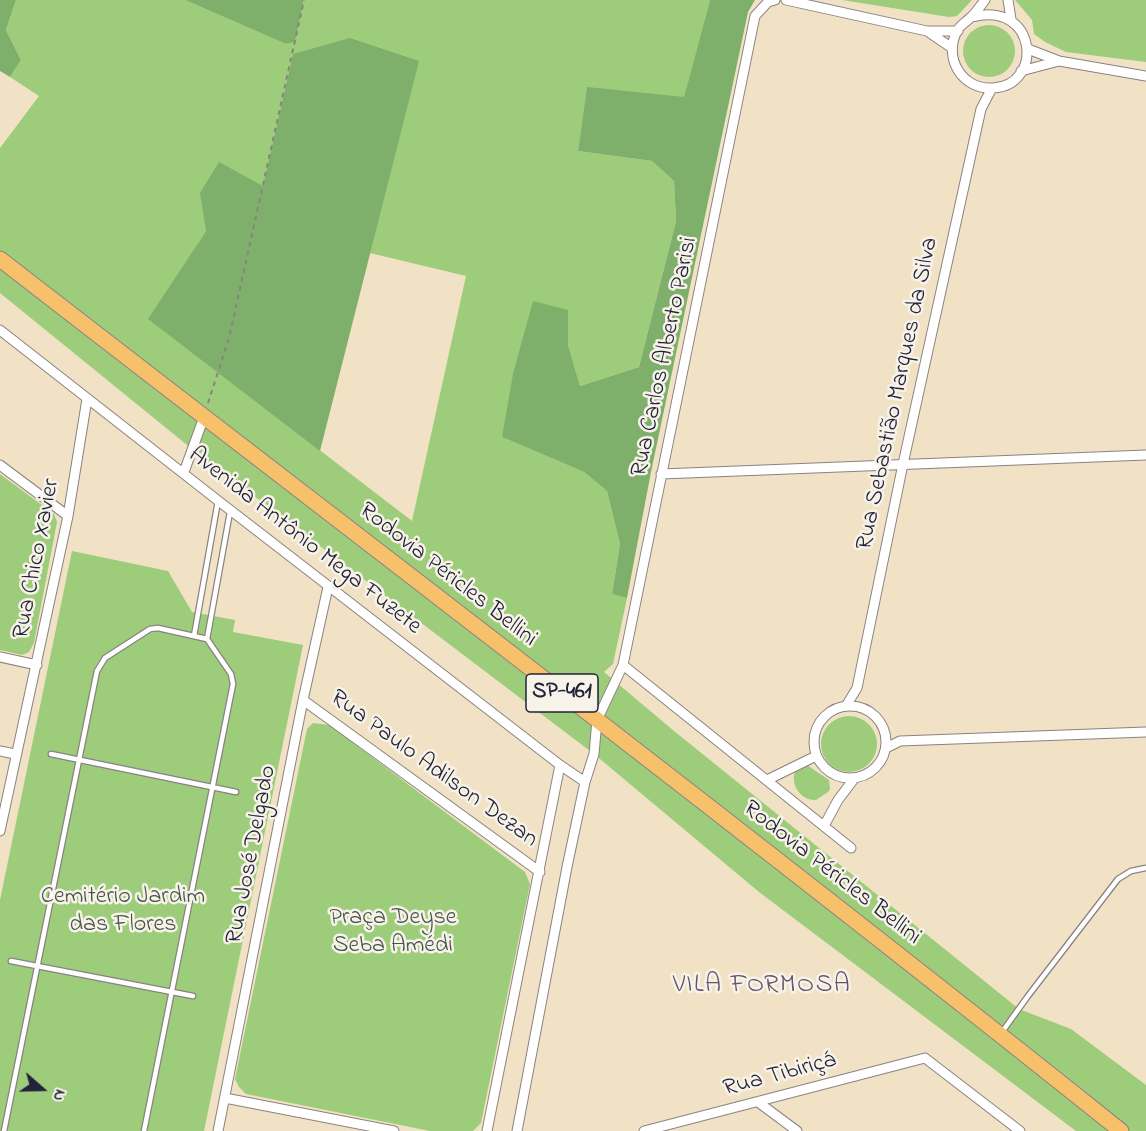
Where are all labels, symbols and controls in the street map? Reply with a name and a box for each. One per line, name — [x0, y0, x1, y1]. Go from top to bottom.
street label: Rua Carlos Alberto Parisi — [627, 235, 705, 479]
street label: Rua Sebastião Marques da Silva — [852, 235, 946, 553]
street label: Avenida Antônio Mega Fuzete — [182, 442, 426, 642]
street label: Rua Chico Xavier — [8, 477, 68, 641]
street label: Rodovia Péricles Bellini — [352, 497, 542, 655]
road number: SP-461 — [526, 674, 598, 712]
street label: Rua Paulo Adilson Dezan — [323, 685, 543, 855]
street label: Rua José Delgado — [222, 763, 284, 947]
street label: Rodovia Péricles Bellini — [736, 795, 926, 953]
park label: Cemitério Jardim das Flores — [41, 884, 205, 940]
park label: Praça Deyse Seba Amédi — [329, 905, 457, 961]
district label: VILA FORMOSA — [673, 971, 851, 1003]
street label: Rua Tibiriçá — [720, 1047, 840, 1105]
north arrow — [12, 1059, 72, 1119]
text: N — [46, 1086, 72, 1104]

